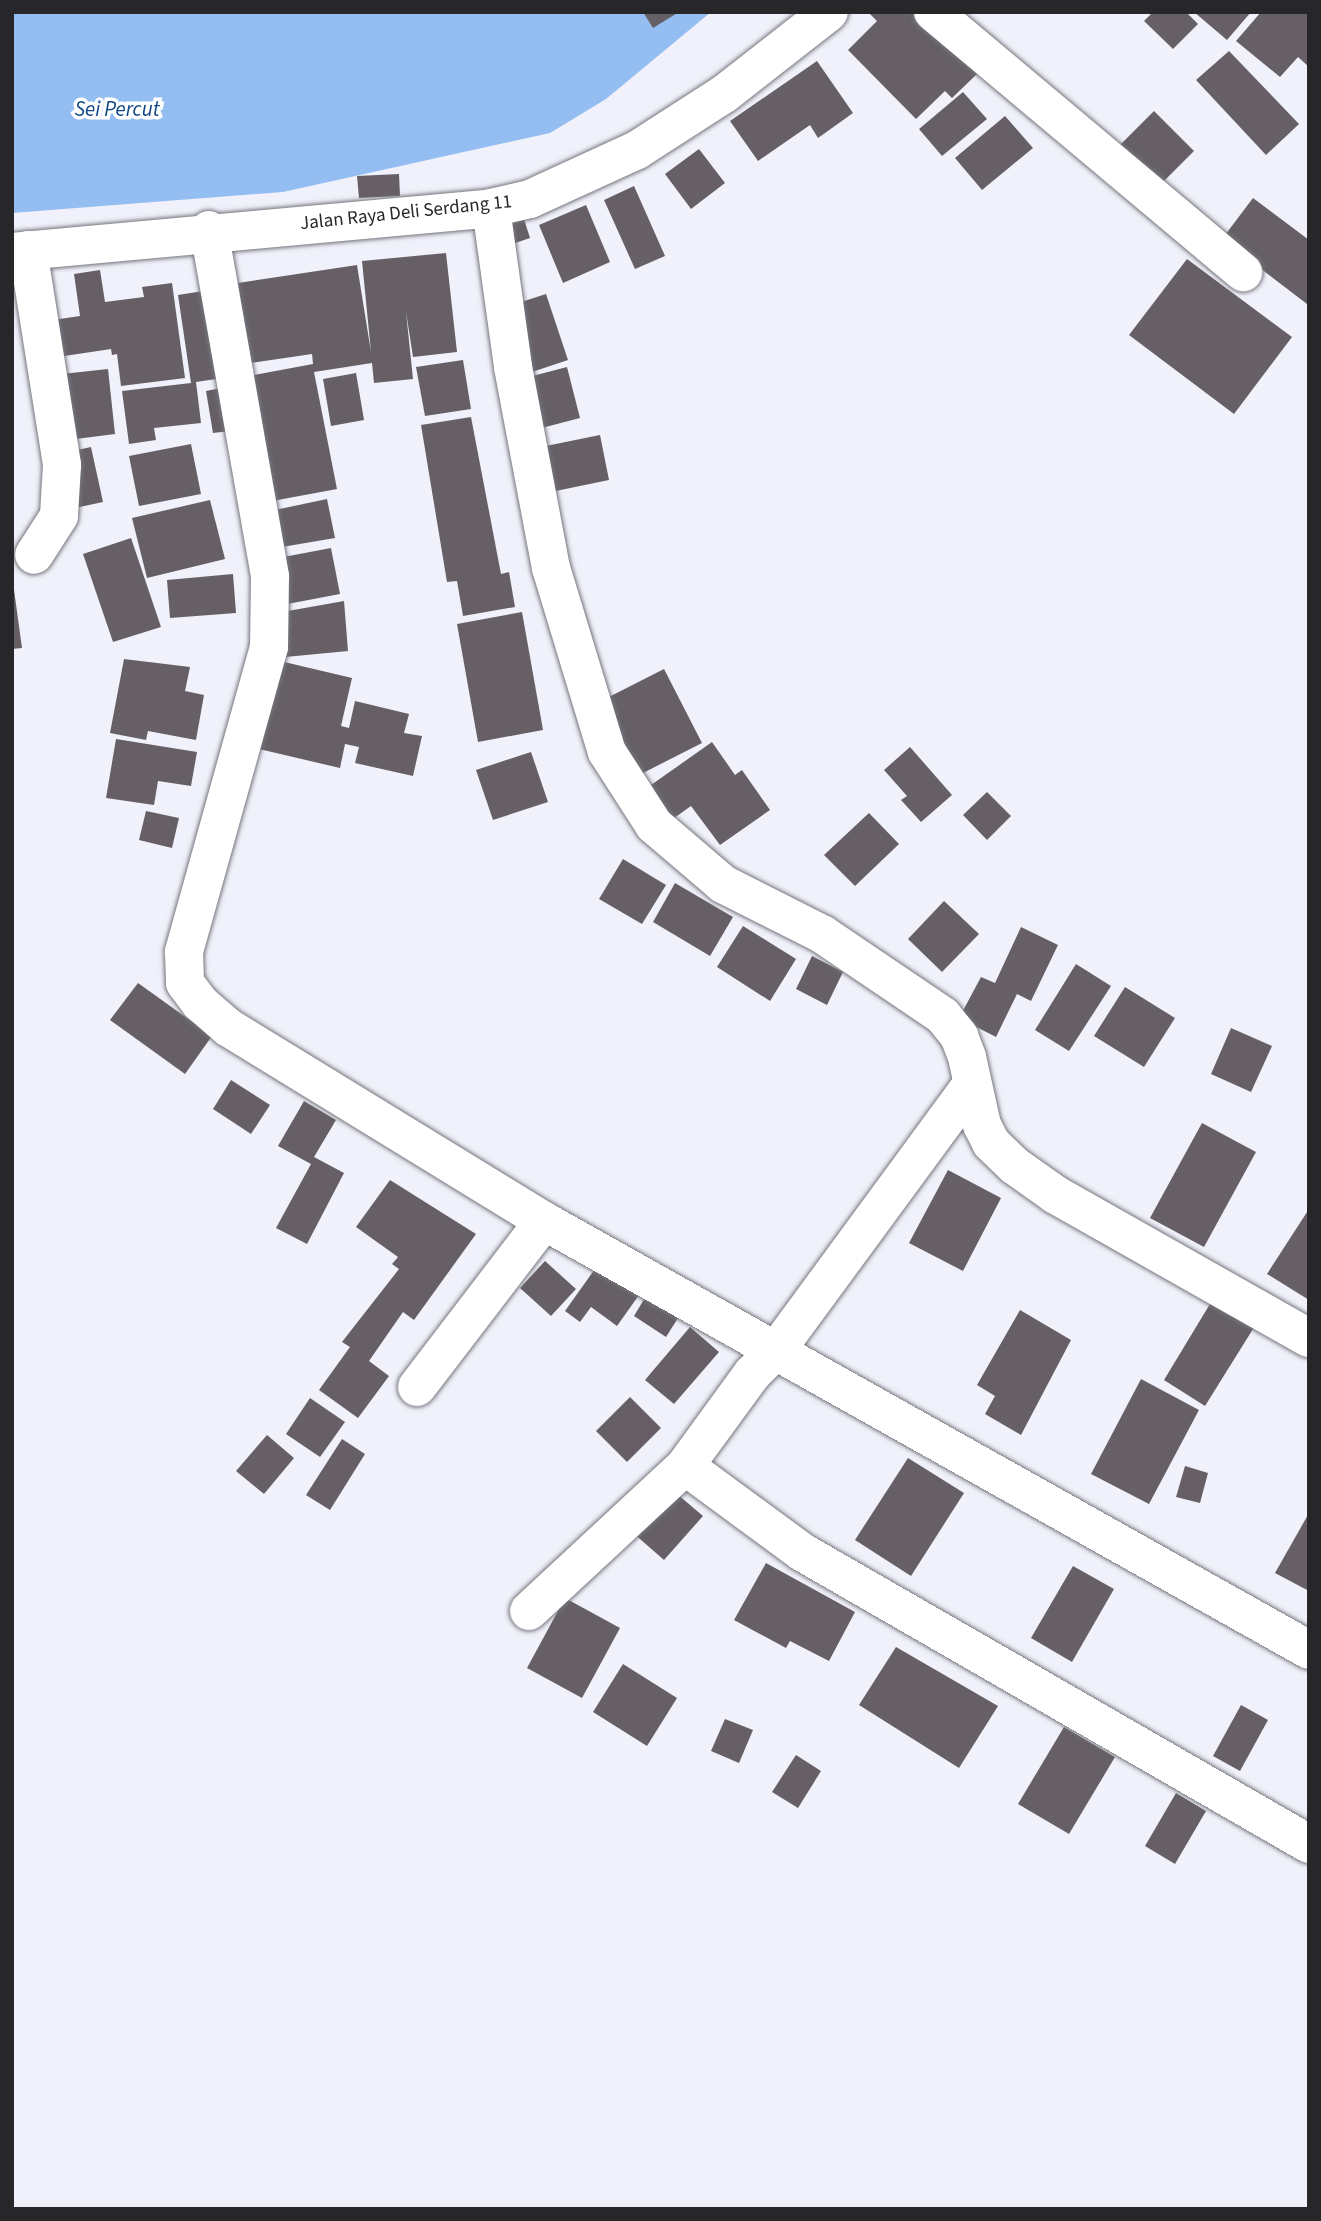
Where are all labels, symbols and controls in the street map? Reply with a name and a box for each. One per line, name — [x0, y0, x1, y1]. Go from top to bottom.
water label: Sei Percut — [74, 96, 160, 122]
street label: Jalan Raya Deli Serdang 11 — [299, 191, 513, 235]

